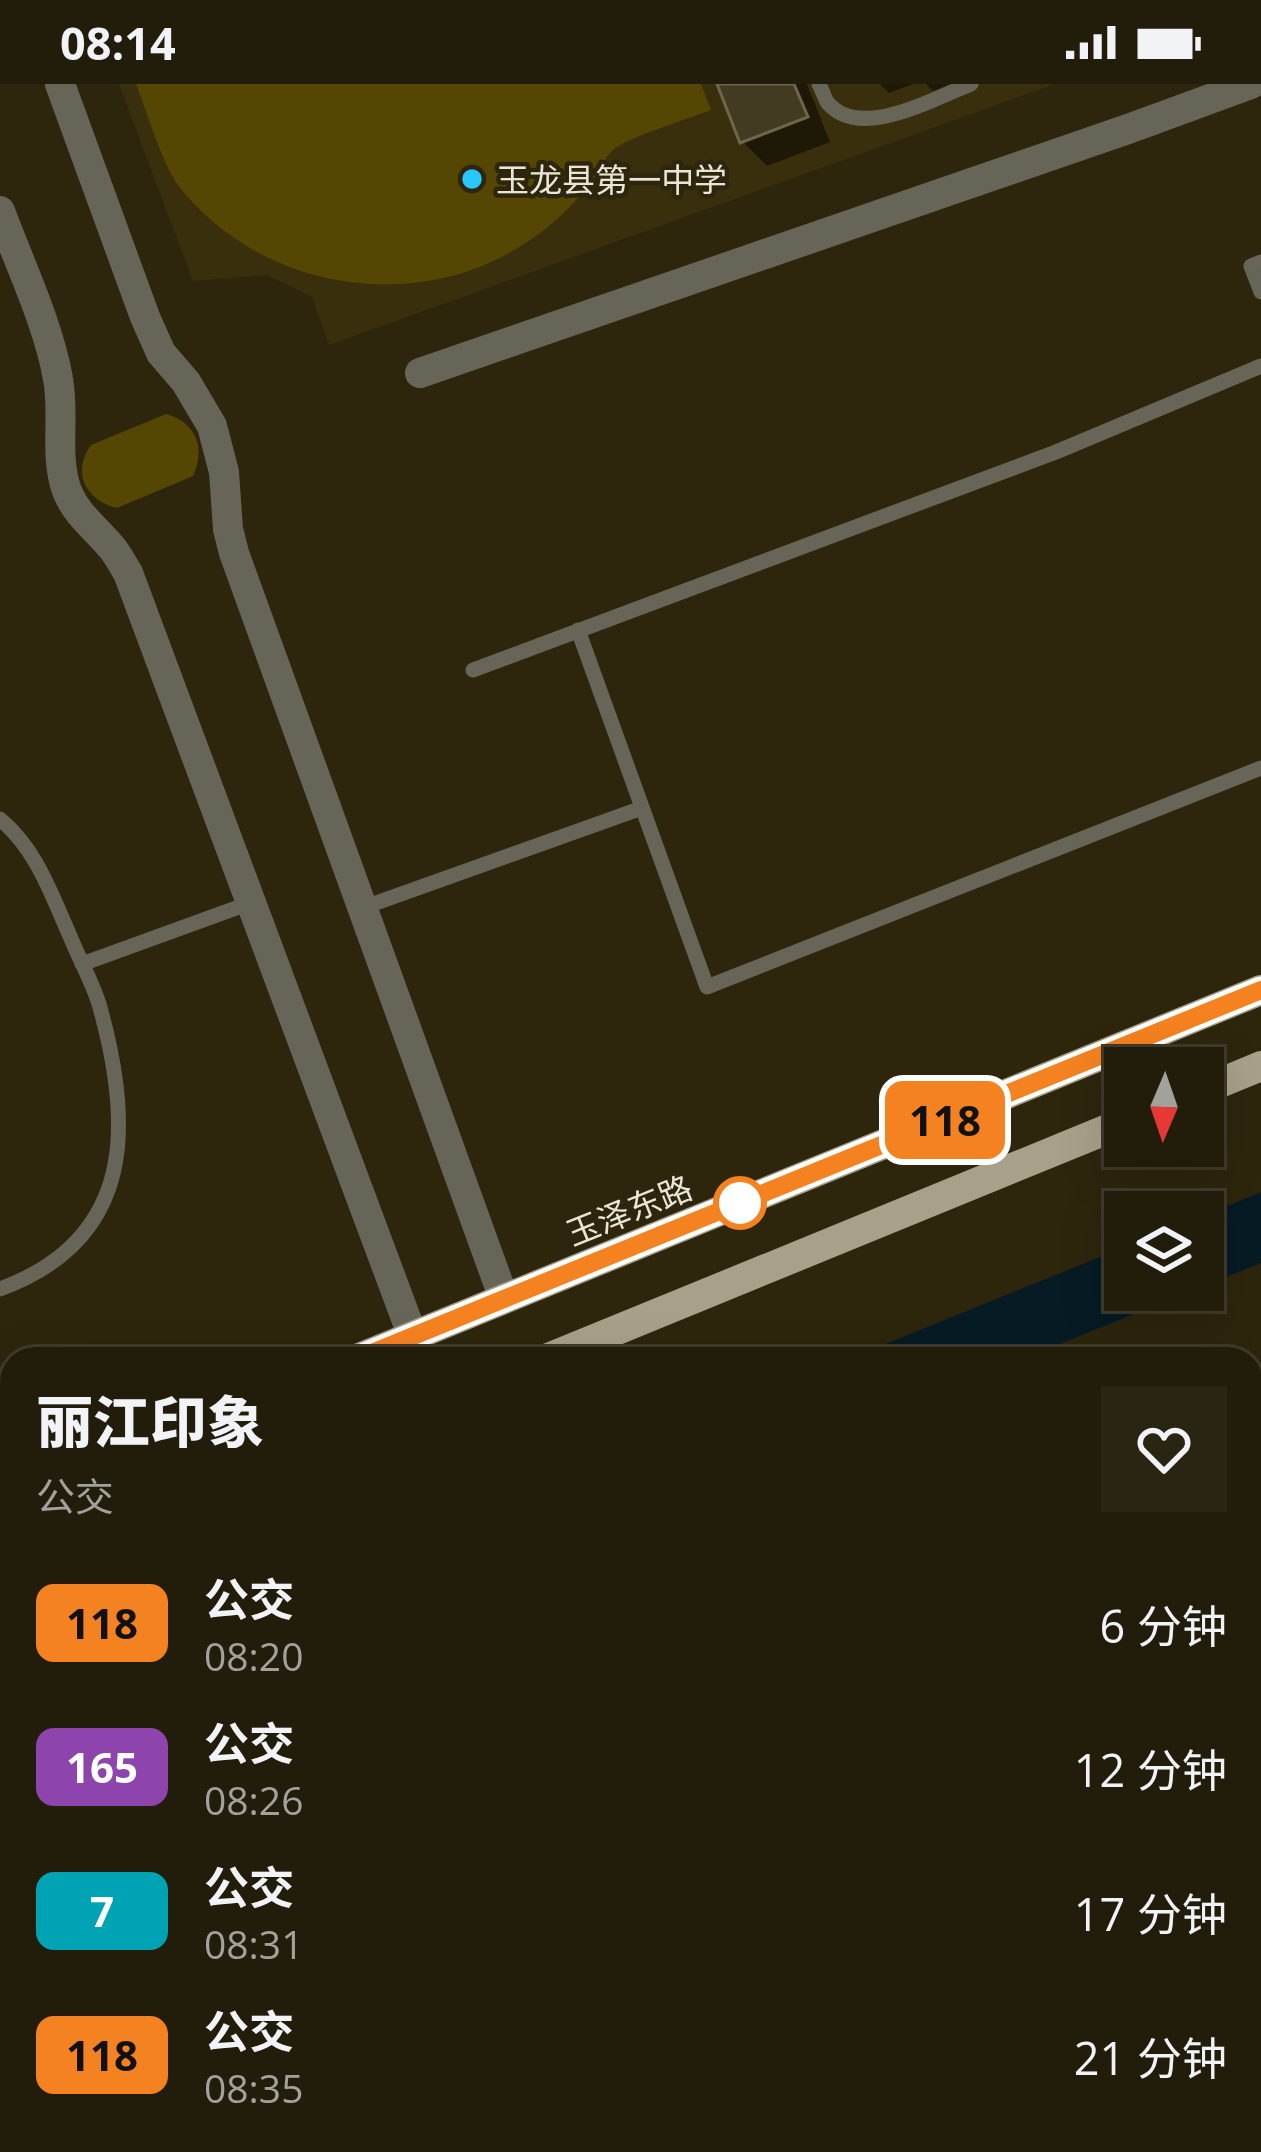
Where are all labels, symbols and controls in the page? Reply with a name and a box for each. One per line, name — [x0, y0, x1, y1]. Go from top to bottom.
text: 08:14 — [60, 12, 176, 73]
place label: 玉龙县第一中学 — [496, 157, 727, 202]
marker: 玉龙县第一中学 — [459, 166, 485, 192]
north arrow — [1104, 1047, 1224, 1167]
map controls — [1104, 1047, 1224, 1311]
line badge: 118 — [876, 1081, 1014, 1159]
text: 118 — [909, 1091, 981, 1148]
street label: 玉泽东路 — [559, 1164, 699, 1256]
unlabelled marker — [715, 1178, 765, 1228]
button: layers — [1104, 1191, 1224, 1311]
text: 丽江印象 — [36, 1382, 264, 1460]
button: heart — [1101, 1386, 1227, 1512]
text: 公交 — [36, 1469, 114, 1522]
text: 公交 — [204, 1568, 294, 1629]
text: 118 — [66, 1594, 138, 1651]
text: 6 分钟 — [1100, 1595, 1227, 1656]
text: 08:20 — [204, 1629, 303, 1682]
text: 公交 — [204, 1712, 294, 1773]
text: 165 — [66, 1738, 138, 1795]
text: 12 分钟 — [1074, 1739, 1227, 1800]
text: 08:26 — [204, 1773, 303, 1826]
text: 公交 — [204, 1856, 294, 1917]
text: 7 — [90, 1882, 114, 1939]
text: 17 分钟 — [1074, 1883, 1227, 1944]
text: 08:31 — [204, 1917, 303, 1970]
text: 公交 — [204, 2000, 294, 2061]
text: 118 — [66, 2026, 138, 2083]
text: 21 分钟 — [1074, 2027, 1227, 2088]
text: 08:35 — [204, 2061, 303, 2114]

